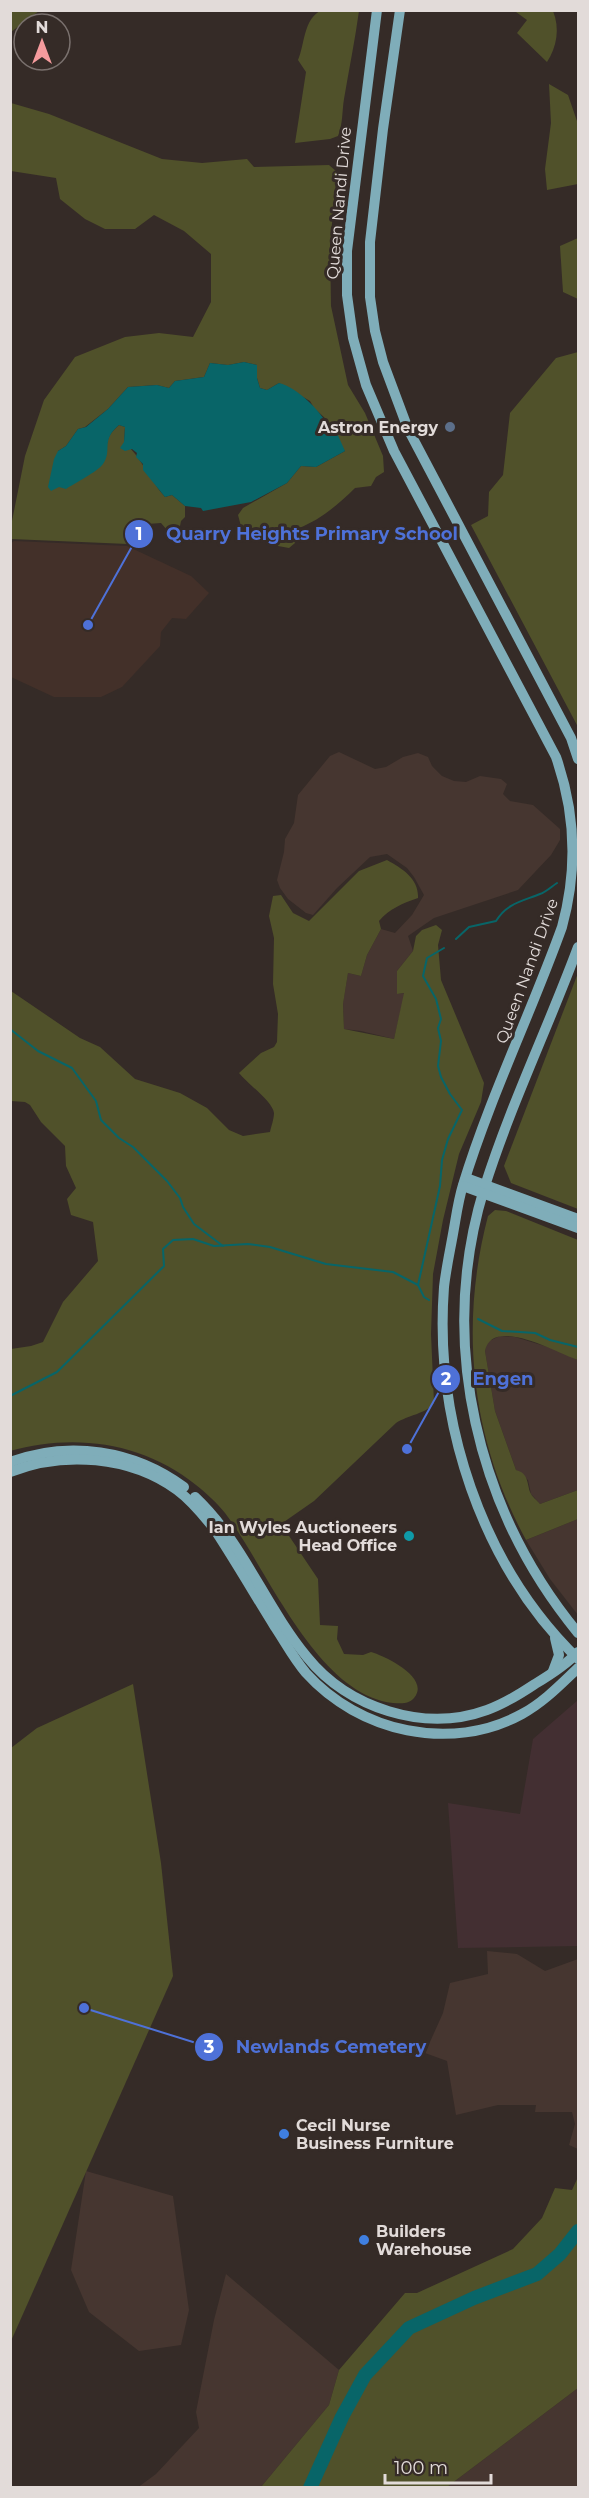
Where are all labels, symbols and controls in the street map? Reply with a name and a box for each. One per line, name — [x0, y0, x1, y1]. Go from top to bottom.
north arrow — [12, 12, 72, 72]
text: N — [36, 18, 48, 37]
street label: Queen Nandi Drive — [323, 126, 355, 280]
place label: Astron Energy — [317, 418, 438, 437]
marker: Astron Energy — [443, 420, 457, 434]
callout: Quarry Heights Primary School — [124, 516, 470, 552]
text: 1 — [135, 523, 143, 545]
text: Quarry Heights Primary School — [166, 523, 458, 545]
street label: Queen Nandi Drive — [492, 896, 562, 1046]
callout: Engen — [431, 1361, 546, 1397]
text: 2 — [441, 1368, 452, 1390]
text: Engen — [473, 1368, 533, 1390]
place label: Ian Wyles Auctioneers Head Office — [209, 1518, 398, 1555]
marker: Ian Wyles Auctioneers Head Office — [402, 1529, 416, 1543]
callout: Newlands Cemetery — [194, 2029, 439, 2065]
text: 3 — [203, 2036, 215, 2058]
text: Newlands Cemetery — [236, 2036, 426, 2058]
place label: Cecil Nurse Business Furniture — [296, 2116, 454, 2153]
marker: Cecil Nurse Business Furniture — [277, 2127, 291, 2141]
place label: Builders Warehouse — [376, 2222, 472, 2259]
marker: Builders Warehouse — [357, 2233, 371, 2247]
scale bar — [385, 2447, 492, 2485]
text: 100 m — [394, 2457, 448, 2479]

